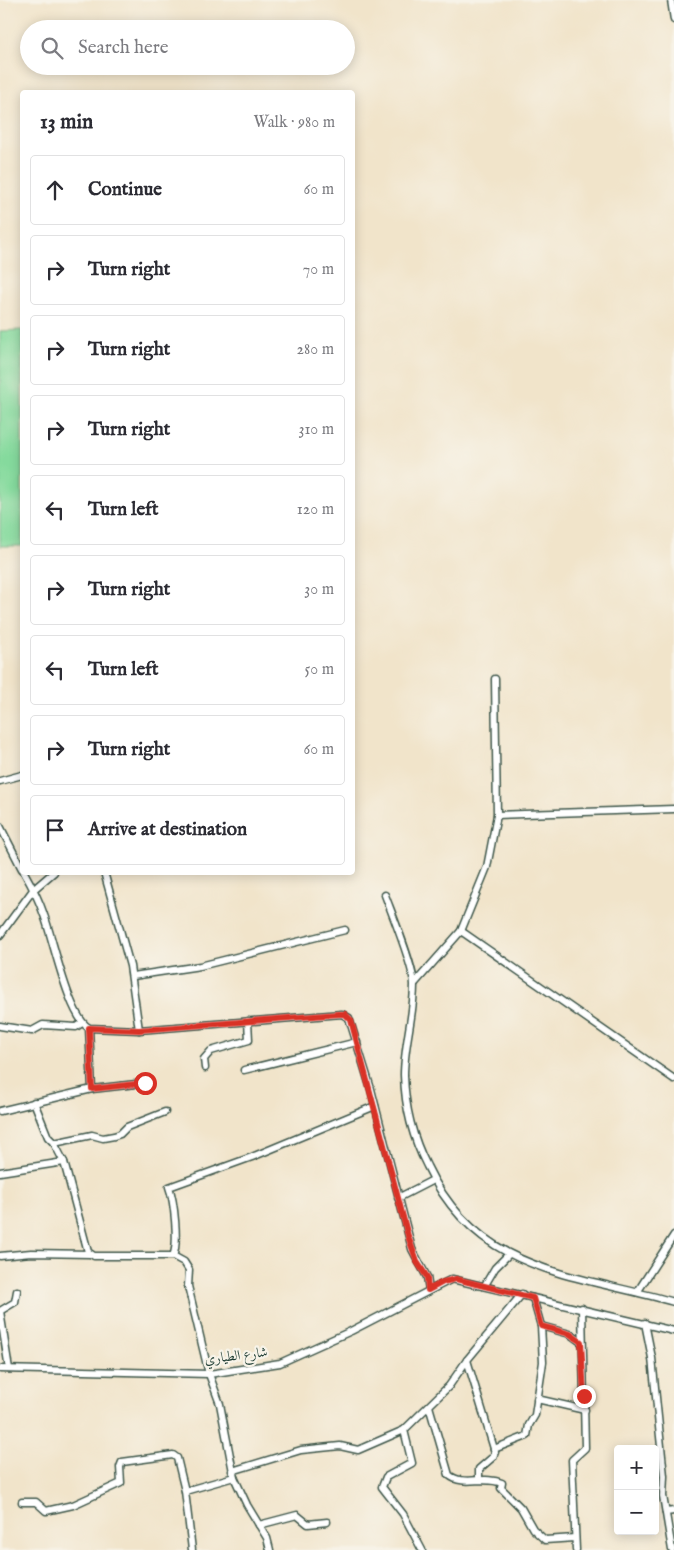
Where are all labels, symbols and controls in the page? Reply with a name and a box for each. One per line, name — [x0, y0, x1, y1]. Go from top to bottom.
search box — [20, 20, 355, 75]
icon: search — [38, 34, 66, 62]
text: Search here — [78, 36, 169, 60]
text: 13 min — [40, 109, 93, 136]
text: Walk · 980 m — [253, 113, 335, 133]
icon: ahead — [41, 176, 69, 204]
text: Continue — [88, 178, 162, 202]
text: 60 m — [304, 180, 334, 200]
icon: right — [41, 256, 69, 284]
text: Turn right — [88, 258, 170, 282]
text: 70 m — [303, 260, 334, 280]
icon: right — [41, 336, 69, 364]
text: Turn right — [88, 338, 170, 362]
text: 280 m — [297, 340, 334, 360]
icon: right — [41, 416, 69, 444]
text: Turn right — [88, 418, 170, 442]
text: 310 m — [298, 420, 334, 440]
icon: left — [41, 496, 69, 524]
text: Turn left — [88, 498, 159, 522]
text: 120 m — [297, 500, 334, 520]
icon: right — [41, 576, 69, 604]
text: Turn right — [88, 578, 170, 602]
text: 30 m — [304, 580, 334, 600]
icon: left — [41, 656, 69, 684]
text: Turn left — [88, 658, 159, 682]
text: 50 m — [305, 660, 334, 680]
icon: right — [41, 736, 69, 764]
text: Turn right — [88, 738, 170, 762]
text: 60 m — [304, 740, 334, 760]
icon: arrive — [41, 816, 69, 844]
text: Arrive at destination — [88, 818, 247, 842]
route start — [134, 1072, 157, 1095]
street label: شارع الطياري — [203, 1343, 269, 1371]
route end — [573, 1385, 596, 1408]
map controls — [614, 1445, 659, 1535]
button: + — [614, 1445, 659, 1490]
button: − — [614, 1490, 659, 1535]

